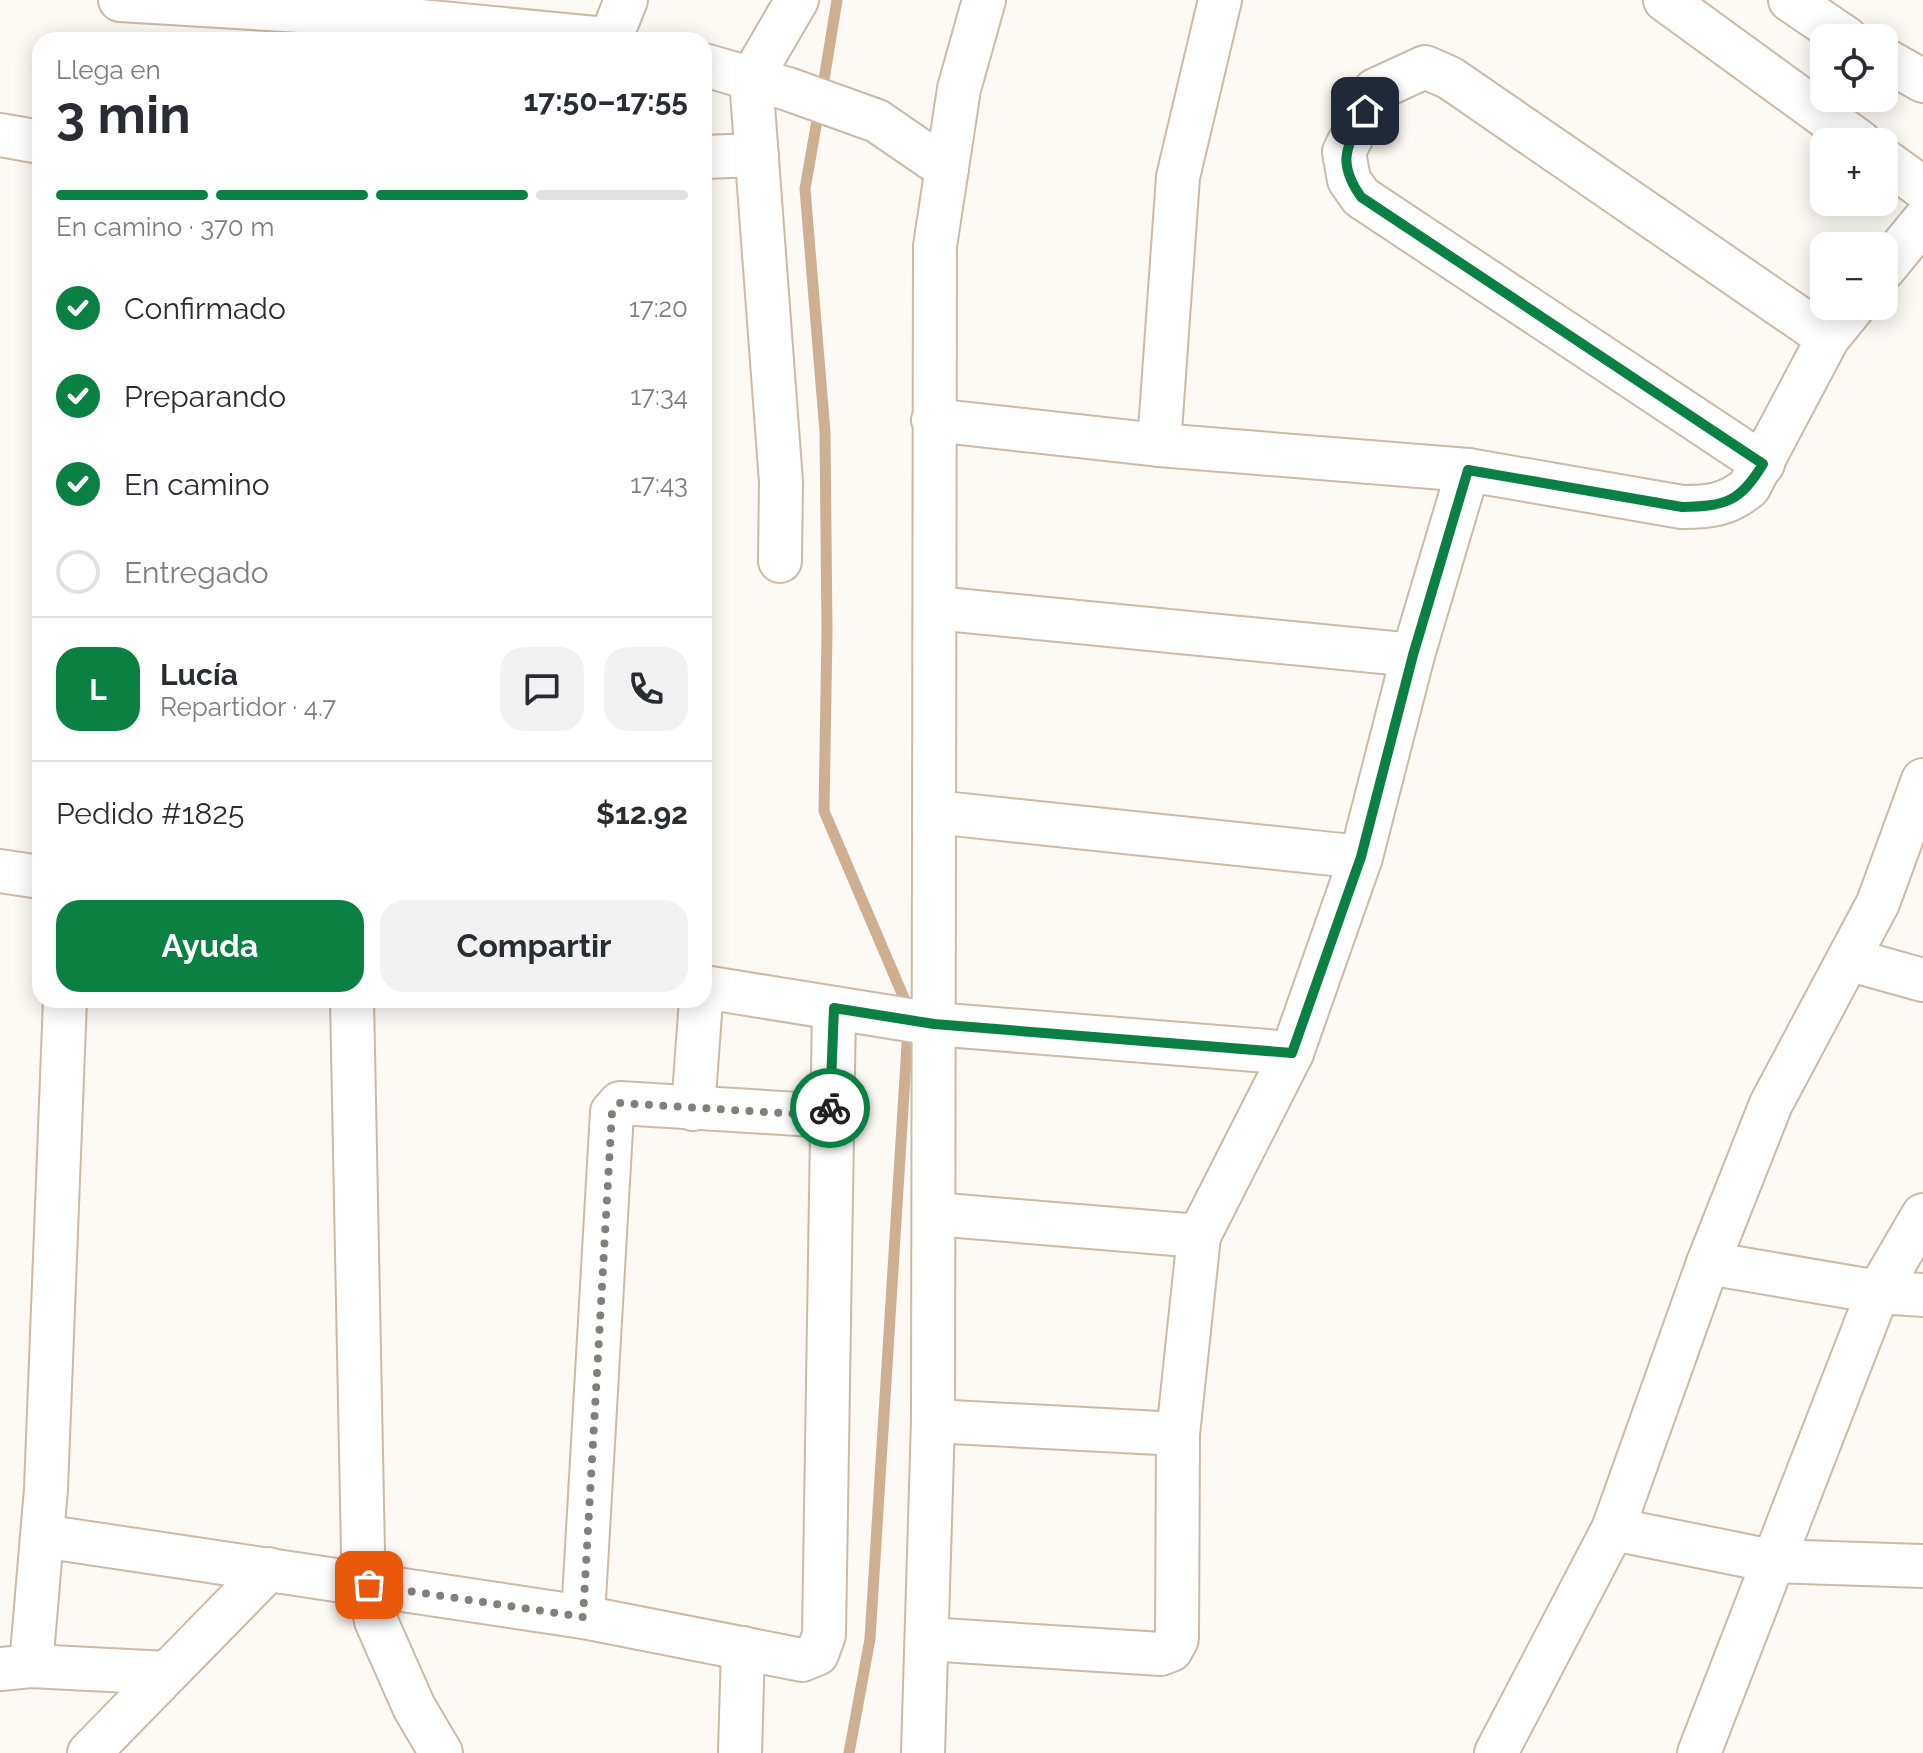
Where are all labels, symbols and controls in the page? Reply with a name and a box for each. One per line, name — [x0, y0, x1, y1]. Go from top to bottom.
map controls — [1810, 24, 1898, 320]
button: locate — [1810, 24, 1898, 112]
text: Llega en — [56, 55, 161, 85]
pin — [1331, 77, 1399, 145]
text: 17:50–17:55 — [524, 83, 688, 118]
text: 3 min — [56, 84, 191, 145]
icon: home — [1343, 89, 1387, 133]
button: + — [1810, 128, 1898, 216]
text: En camino · 370 m — [56, 212, 274, 242]
button: − — [1810, 232, 1898, 320]
icon: check — [56, 286, 100, 330]
text: Confirmado — [124, 291, 286, 326]
text: 17:20 — [629, 293, 688, 323]
icon: check — [56, 374, 100, 418]
text: Preparando — [124, 379, 286, 414]
text: 17:34 — [630, 381, 688, 411]
icon: check — [56, 462, 100, 506]
text: En camino — [124, 467, 270, 502]
text: 17:43 — [630, 469, 688, 499]
text: Entregado — [124, 555, 269, 590]
button: chat — [500, 647, 584, 731]
button: phone — [604, 647, 688, 731]
text: Lucía — [160, 657, 238, 692]
text: L — [89, 672, 107, 707]
text: Repartidor · 4.7 — [160, 692, 336, 722]
text: Pedido #1825 — [56, 796, 244, 831]
text: $12.92 — [596, 796, 688, 831]
button: Ayuda — [56, 900, 364, 992]
button: Compartir — [380, 900, 688, 992]
courier — [790, 1068, 870, 1148]
icon: bike — [808, 1086, 852, 1130]
pin — [335, 1551, 403, 1619]
icon: bag — [347, 1563, 391, 1607]

